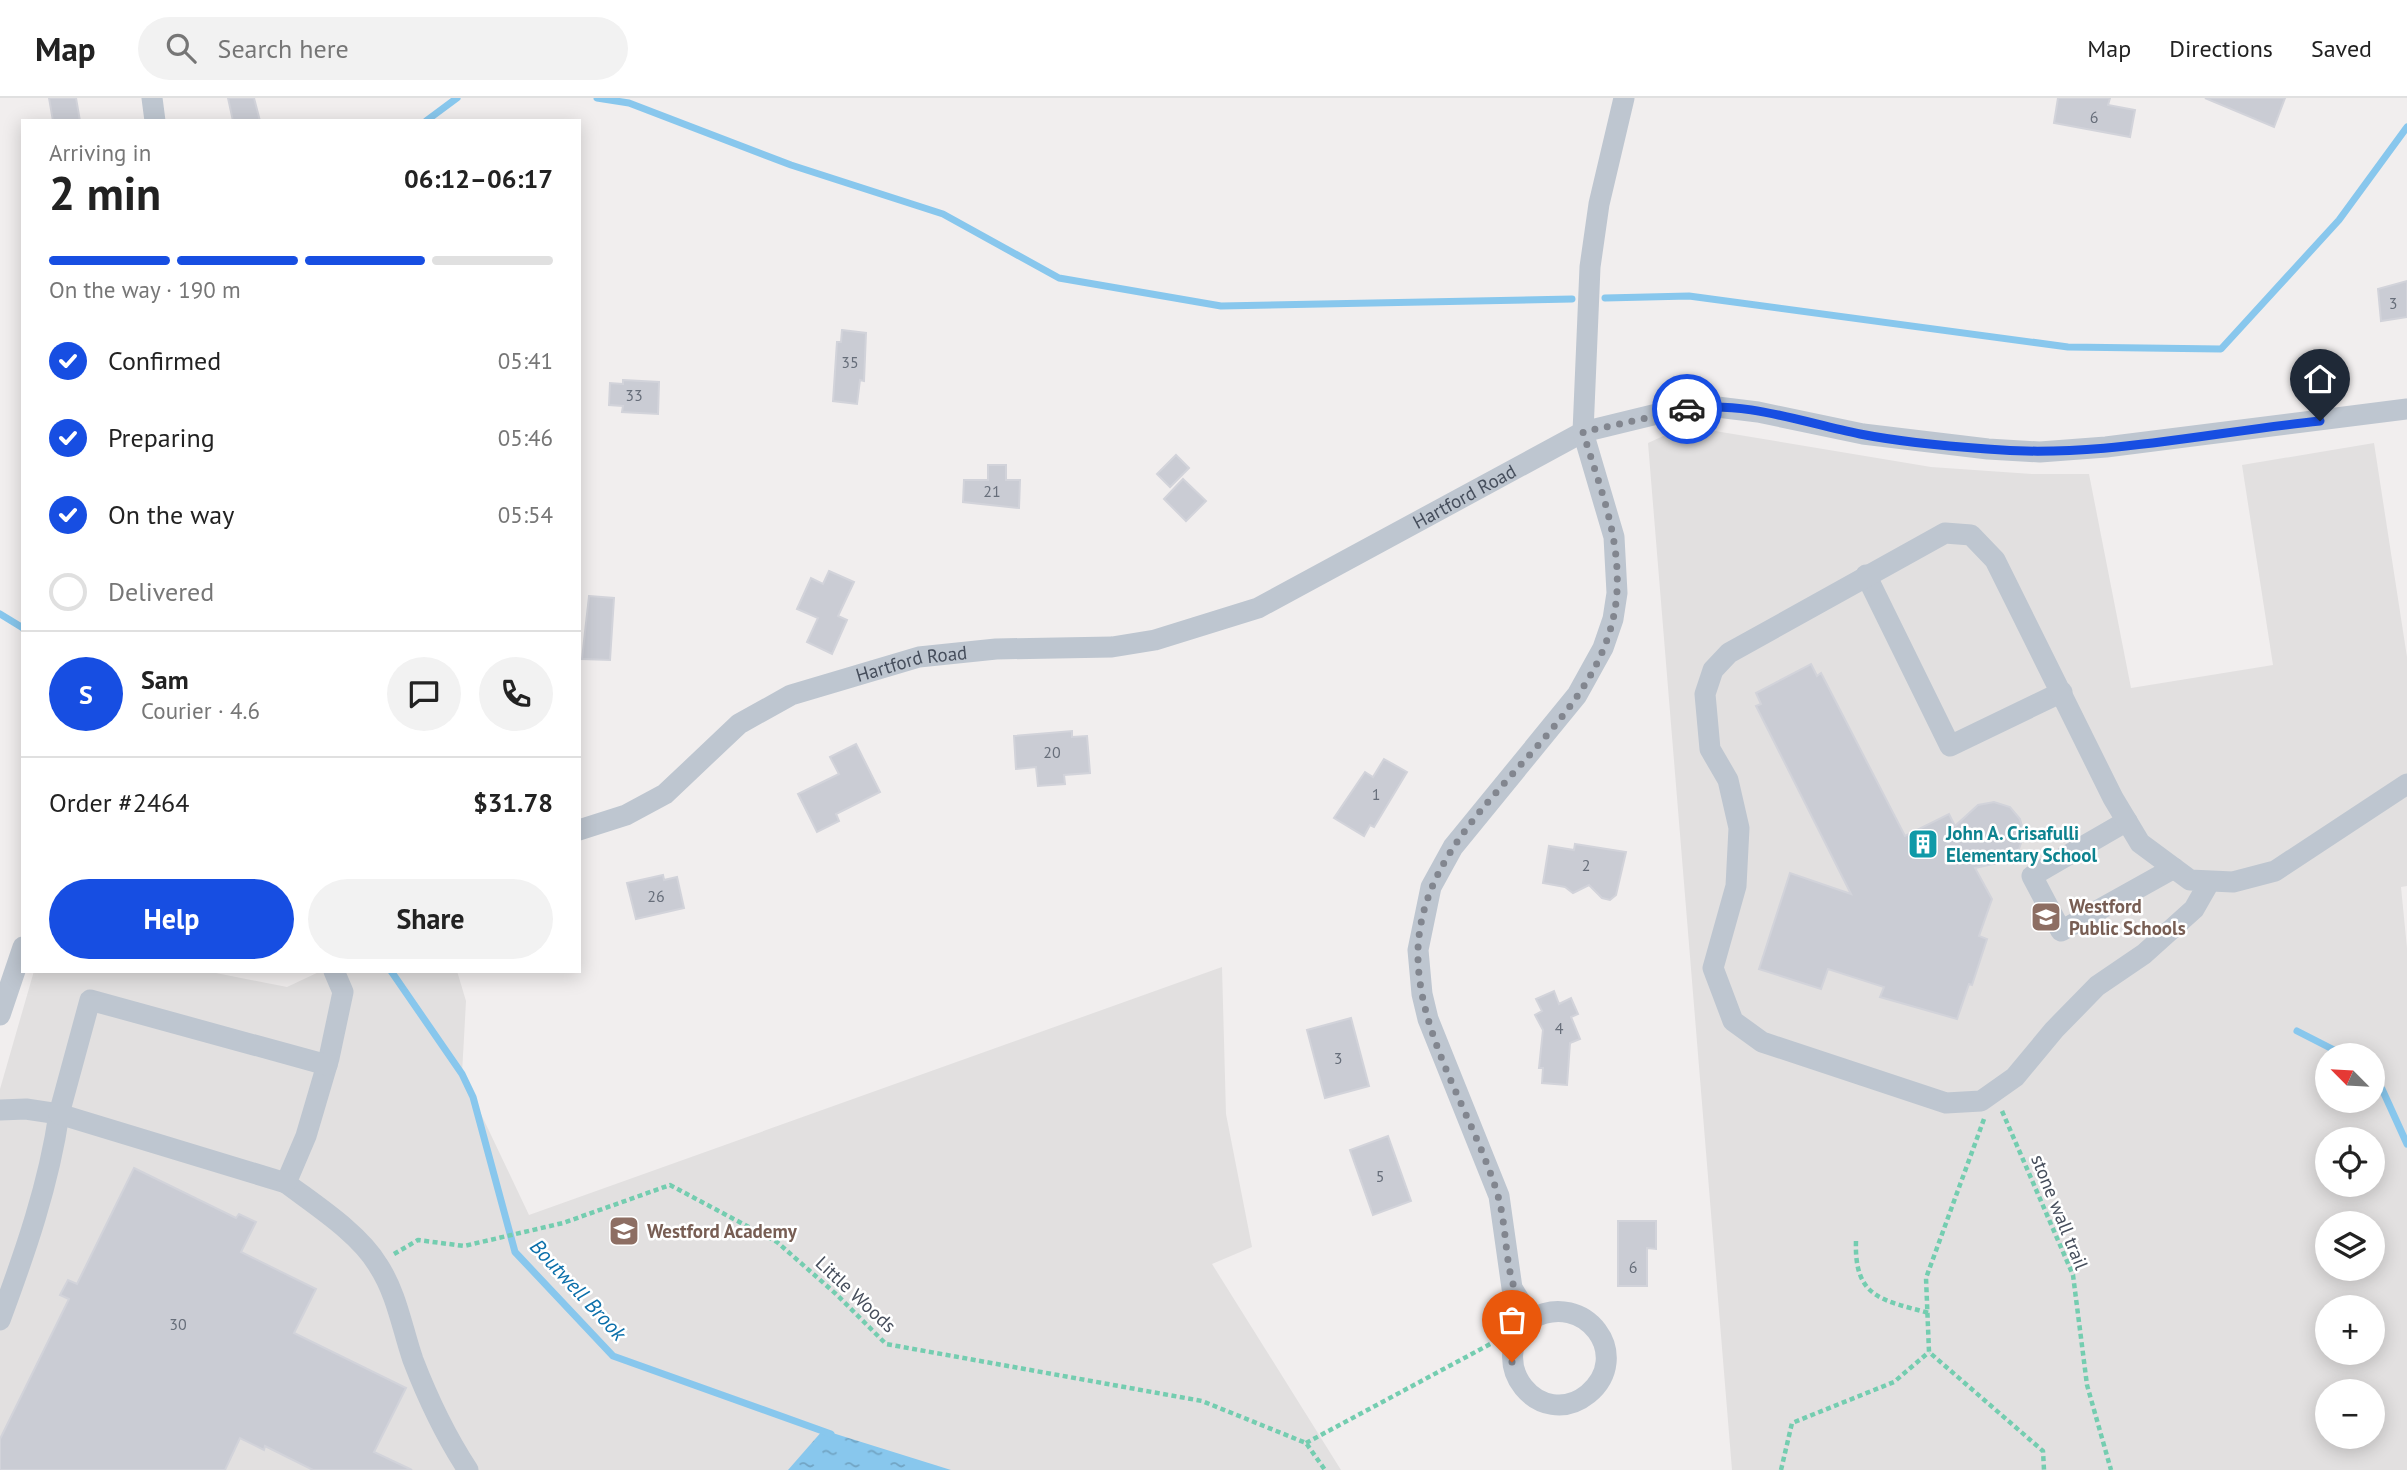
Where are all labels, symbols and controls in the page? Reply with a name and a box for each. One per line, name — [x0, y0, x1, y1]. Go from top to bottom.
search box — [138, 17, 628, 80]
text: Map — [35, 27, 96, 70]
icon: search — [162, 29, 200, 67]
text: Search here — [218, 32, 349, 65]
text: Map — [2087, 33, 2131, 64]
text: Directions — [2169, 33, 2273, 64]
text: Saved — [2311, 33, 2372, 64]
house number: 6 — [2090, 107, 2098, 127]
text: Arriving in — [49, 138, 151, 167]
text: 06:12–06:17 — [404, 162, 553, 195]
text: 2 min — [49, 163, 161, 223]
text: On the way · 190 m — [49, 275, 241, 304]
house number: 3 — [2389, 293, 2397, 313]
icon: check — [49, 342, 87, 380]
text: Confirmed — [108, 344, 221, 377]
text: 05:41 — [498, 346, 553, 375]
pin — [2290, 349, 2350, 421]
house number: 35 — [841, 352, 859, 372]
icon: home — [2301, 360, 2339, 398]
courier — [1652, 374, 1722, 444]
house number: 33 — [625, 385, 643, 405]
icon: car — [1668, 390, 1706, 428]
icon: check — [49, 419, 87, 457]
text: Preparing — [108, 421, 215, 454]
text: 05:46 — [498, 423, 553, 452]
street label: Hartford Road — [1409, 459, 1520, 534]
house number: 21 — [983, 481, 1001, 501]
icon: check — [49, 496, 87, 534]
text: On the way — [108, 498, 234, 531]
text: 05:54 — [498, 500, 553, 529]
text: Delivered — [108, 575, 214, 608]
street label: Hartford Road — [853, 640, 968, 687]
button: chat — [387, 657, 461, 731]
button: phone — [479, 657, 553, 731]
text: Sam — [141, 663, 189, 696]
text: S — [79, 678, 93, 711]
text: Courier · 4.6 — [141, 696, 260, 725]
house number: 20 — [1043, 742, 1061, 762]
house number: 1 — [1372, 784, 1380, 804]
text: Order #2464 — [49, 786, 189, 819]
text: $31.78 — [473, 786, 553, 819]
place label: John A. Crisafulli Elementary School — [1945, 821, 2097, 867]
building icon: John A. Crisafulli Elementary School — [1906, 827, 1940, 861]
house number: 2 — [1582, 855, 1590, 875]
button: Help — [49, 879, 294, 959]
button: Share — [308, 879, 553, 959]
house number: 26 — [647, 886, 665, 906]
place label: Westford Public Schools — [2069, 894, 2186, 940]
school or university icon: Westford Public Schools — [2029, 900, 2063, 934]
house number: 4 — [1555, 1018, 1564, 1038]
north arrow — [2315, 1043, 2385, 1113]
map controls — [2315, 1043, 2385, 1449]
house number: 3 — [1334, 1048, 1342, 1068]
button: locate — [2315, 1127, 2385, 1197]
street label: stone wall trail — [2026, 1151, 2094, 1273]
house number: 5 — [1376, 1166, 1384, 1186]
button: layers — [2315, 1211, 2385, 1281]
school or university icon: Westford Academy — [607, 1214, 641, 1248]
place label: Westford Academy — [647, 1219, 798, 1243]
water label: Boutwell Brook — [524, 1233, 633, 1347]
street label: Little Woods — [811, 1251, 901, 1337]
house number: 6 — [1629, 1257, 1637, 1277]
pin — [1482, 1290, 1542, 1362]
button: + — [2315, 1295, 2385, 1365]
icon: bag — [1493, 1301, 1531, 1339]
house number: 30 — [169, 1314, 187, 1334]
button: − — [2315, 1379, 2385, 1449]

